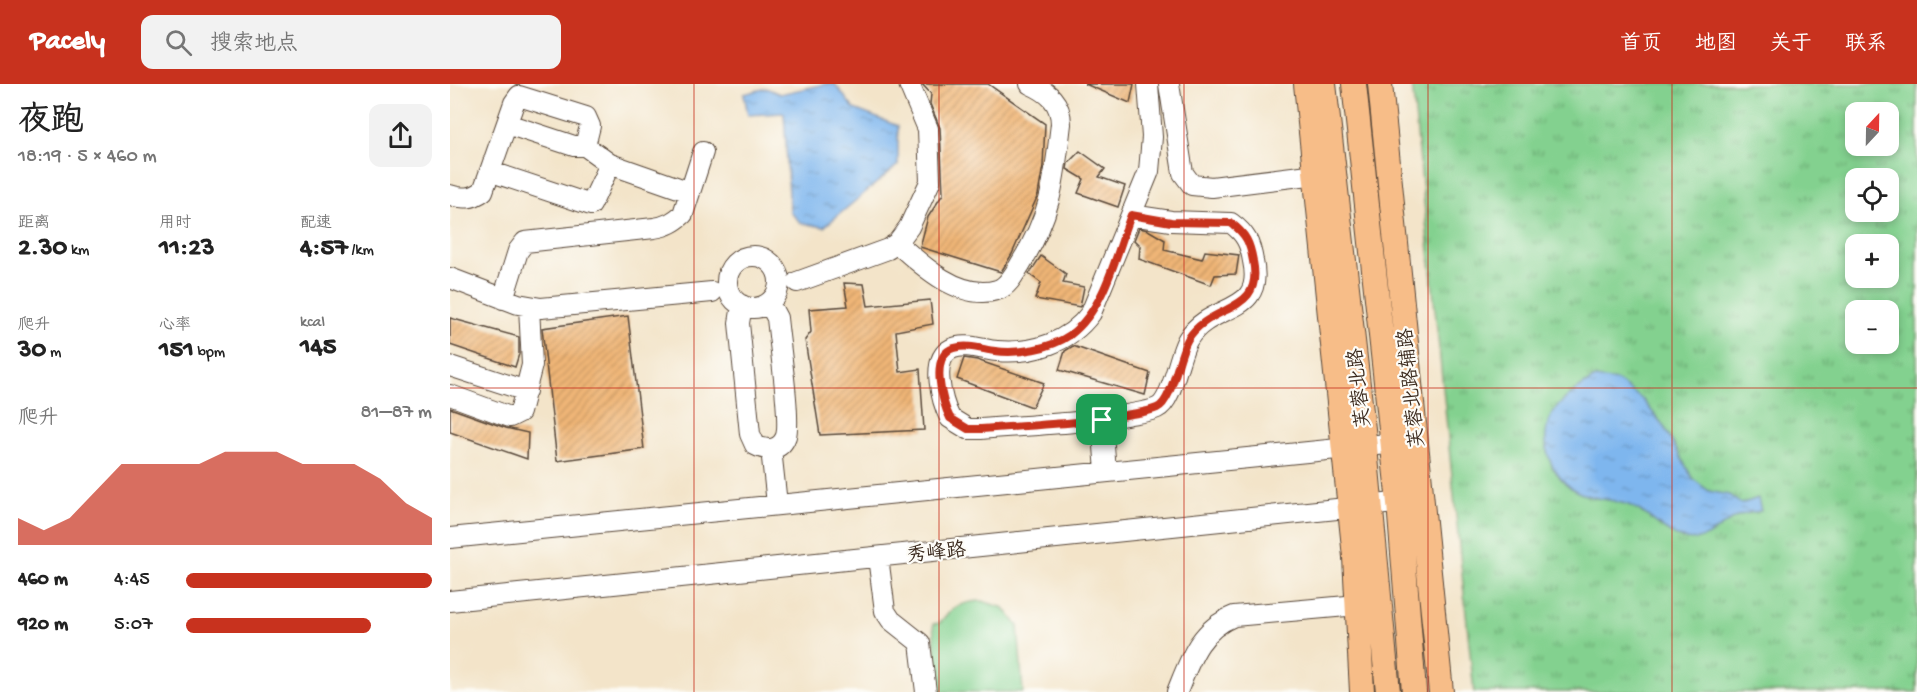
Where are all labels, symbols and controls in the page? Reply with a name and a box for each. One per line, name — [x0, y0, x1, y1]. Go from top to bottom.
search box — [141, 15, 561, 69]
text: Pacely — [30, 26, 105, 59]
icon: search — [162, 26, 195, 59]
text: 搜索地点 — [210, 32, 298, 58]
text: 首页 — [1620, 33, 1662, 58]
text: 地图 — [1695, 33, 1737, 58]
text: 关于 — [1770, 33, 1812, 58]
text: 联系 — [1845, 33, 1887, 58]
north arrow — [1845, 102, 1899, 156]
map controls — [1845, 102, 1899, 354]
text: 夜跑 — [18, 104, 84, 142]
button: share — [369, 104, 432, 167]
text: 18:19 · 5 × 460 m — [18, 146, 157, 169]
button: locate — [1845, 168, 1899, 222]
text: 距离 — [18, 215, 50, 234]
text: 用时 — [159, 215, 191, 234]
text: 配速 — [300, 215, 332, 234]
text: 2.30 — [18, 234, 67, 265]
text: 11:23 — [159, 234, 214, 265]
text: 4:57 — [300, 234, 348, 265]
button: + — [1845, 234, 1899, 288]
text: km — [67, 242, 89, 261]
text: /km — [348, 242, 374, 261]
button: − — [1845, 300, 1899, 354]
text: kcal — [300, 314, 325, 333]
text: 爬升 — [18, 317, 50, 336]
text: 心率 — [159, 317, 191, 336]
street label: 芙蓉北路辅路 — [1394, 326, 1431, 449]
text: 145 — [300, 333, 336, 364]
text: 30 — [18, 336, 46, 367]
text: 151 — [159, 336, 194, 367]
text: m — [46, 344, 61, 363]
text: bpm — [194, 344, 225, 363]
street label: 芙蓉北路 — [1344, 346, 1377, 429]
pin — [1076, 394, 1127, 445]
text: 81–87 m — [360, 402, 432, 425]
icon: arrive — [1085, 403, 1118, 436]
text: 爬升 — [18, 408, 58, 431]
street label: 秀峰路 — [905, 538, 968, 569]
text: 460 m — [18, 569, 68, 592]
text: 4:45 — [114, 569, 150, 592]
text: 920 m — [18, 614, 68, 637]
text: 5:07 — [114, 614, 153, 637]

